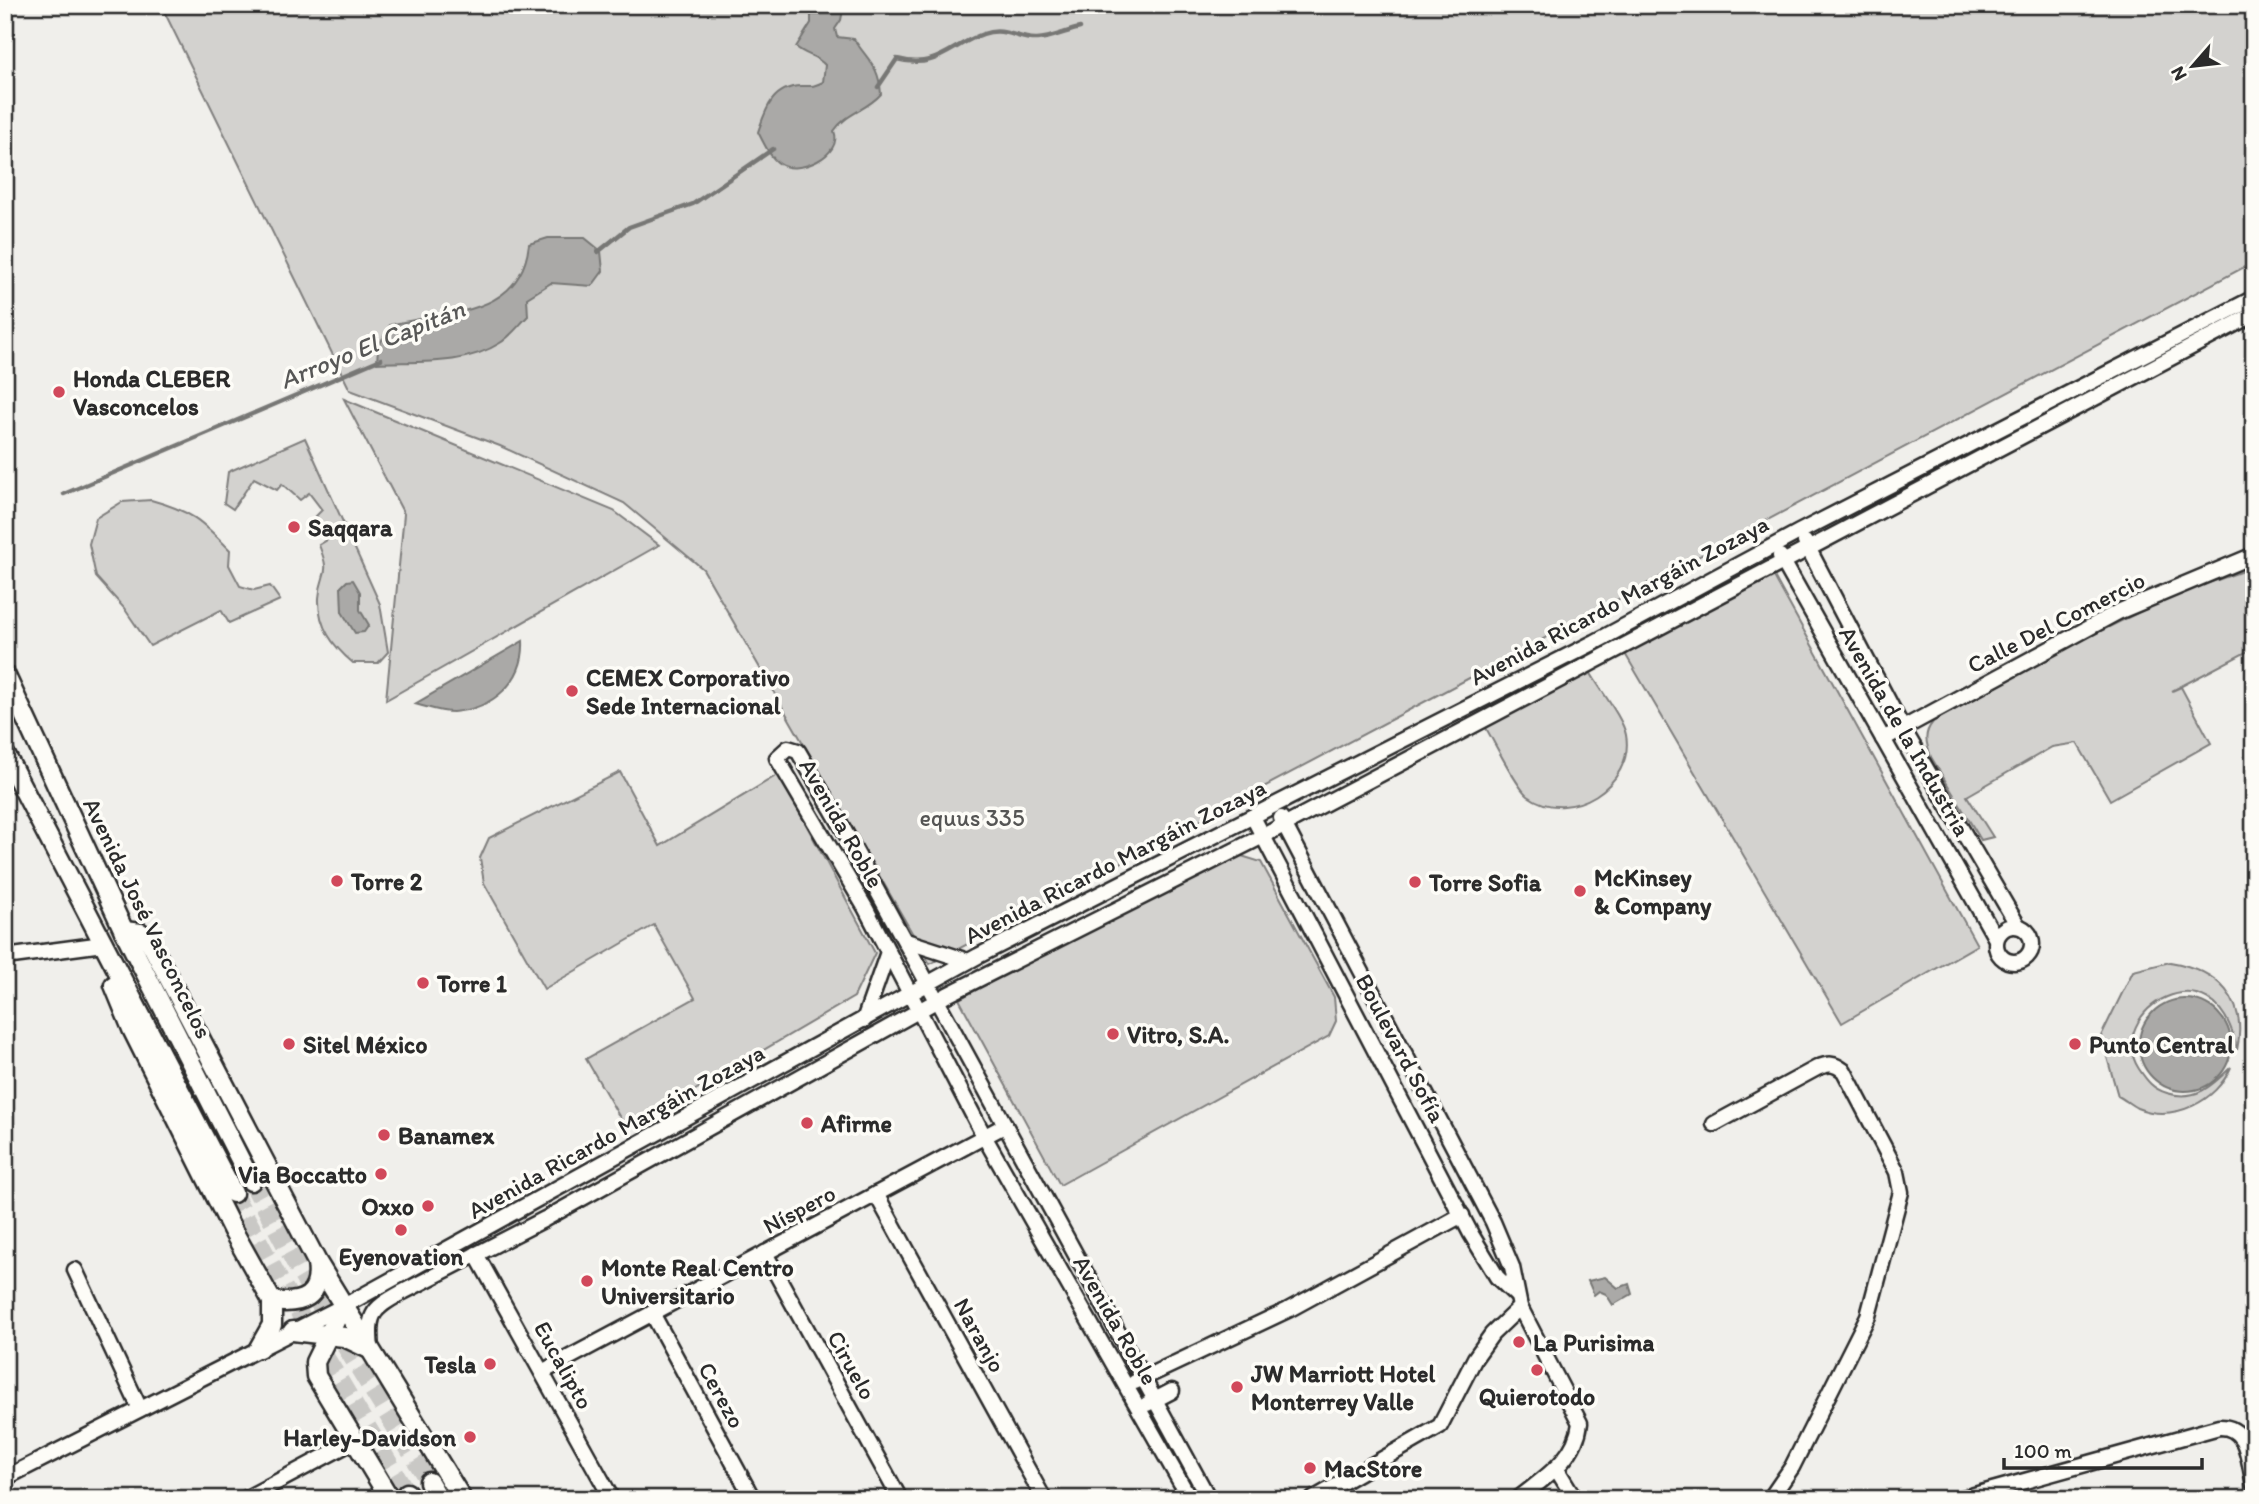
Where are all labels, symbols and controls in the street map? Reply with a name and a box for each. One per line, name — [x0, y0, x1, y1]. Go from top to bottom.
north arrow — [2158, 32, 2228, 102]
text: N — [2165, 63, 2192, 85]
water label: Arroyo El Capitán — [275, 292, 469, 396]
place label: Honda CLEBER Vasconcelos — [73, 364, 231, 421]
marker: Honda CLEBER Vasconcelos — [51, 384, 67, 400]
street label: Avenida Ricardo Margáin Zozaya — [1465, 509, 1773, 691]
place label: Saqqara — [308, 513, 393, 543]
marker: Saqqara — [286, 519, 302, 535]
street label: Calle Del Comercio — [1962, 565, 2150, 679]
street label: Avenida de la Industria — [1833, 621, 1977, 841]
place label: CEMEX Corporativo Sede Internacional — [586, 663, 790, 720]
marker: CEMEX Corporativo Sede Internacional — [564, 683, 580, 699]
street label: Avenida Roble — [793, 753, 891, 893]
street label: Avenida Ricardo Margáin Zozaya — [960, 772, 1271, 950]
street label: Avenida José Vasconcelos — [77, 793, 219, 1043]
park label: equus 335 — [919, 803, 1025, 832]
place label: McKinsey & Company — [1594, 863, 1712, 921]
place label: Torre 2 — [350, 867, 423, 896]
place label: Torre Sofia — [1428, 868, 1542, 897]
marker: Torre 2 — [329, 873, 345, 889]
marker: Torre Sofia — [1407, 874, 1423, 890]
marker: McKinsey & Company — [1572, 883, 1588, 899]
place label: Torre 1 — [436, 969, 508, 998]
street label: Boulevard Sofía — [1350, 969, 1453, 1128]
marker: Torre 1 — [415, 975, 431, 991]
place label: Vitro, S.A. — [1127, 1020, 1229, 1049]
marker: Vitro, S.A. — [1105, 1026, 1121, 1042]
place label: Sitel México — [303, 1030, 428, 1059]
place label: Punto Central — [2089, 1030, 2234, 1059]
marker: Sitel México — [281, 1036, 297, 1052]
marker: Punto Central — [2067, 1036, 2083, 1052]
street label: Avenida Ricardo Margáin Zozaya — [463, 1037, 769, 1225]
place label: Afirme — [820, 1109, 892, 1138]
marker: Afirme — [799, 1115, 815, 1131]
place label: Banamex — [398, 1121, 495, 1150]
marker: Banamex — [376, 1127, 392, 1143]
place label: Via Boccatto — [238, 1160, 367, 1189]
marker: Via Boccatto — [373, 1166, 389, 1182]
street label: Níspero — [758, 1178, 840, 1240]
place label: Oxxo — [361, 1192, 414, 1221]
marker: Oxxo — [420, 1198, 436, 1214]
marker: Eyenovation — [393, 1222, 409, 1238]
place label: Eyenovation — [339, 1242, 464, 1272]
street label: Avenida Roble — [1067, 1250, 1165, 1390]
place label: Monte Real Centro Universitario — [601, 1253, 794, 1310]
marker: Monte Real Centro Universitario — [579, 1273, 595, 1289]
street label: Naranjo — [948, 1293, 1012, 1377]
street label: Eucalipto — [528, 1316, 600, 1414]
street label: Ciruelo — [821, 1325, 883, 1405]
place label: La Purisima — [1533, 1328, 1654, 1357]
marker: La Purisima — [1511, 1334, 1527, 1350]
place label: Tesla — [423, 1350, 476, 1379]
marker: Tesla — [482, 1356, 498, 1372]
street label: Cerezo — [692, 1357, 752, 1433]
place label: JW Marriott Hotel Monterrey Valle — [1250, 1359, 1436, 1417]
marker: Quierotodo — [1529, 1362, 1545, 1378]
marker: JW Marriott Hotel Monterrey Valle — [1229, 1379, 1245, 1395]
place label: Quierotodo — [1479, 1382, 1595, 1411]
place label: Harley-Davidson — [283, 1423, 456, 1453]
scale bar — [2004, 1427, 2201, 1471]
marker: Harley-Davidson — [462, 1429, 478, 1445]
text: 100 m — [2014, 1438, 2072, 1463]
place label: MacStore — [1324, 1454, 1422, 1483]
marker: MacStore — [1302, 1460, 1318, 1476]

